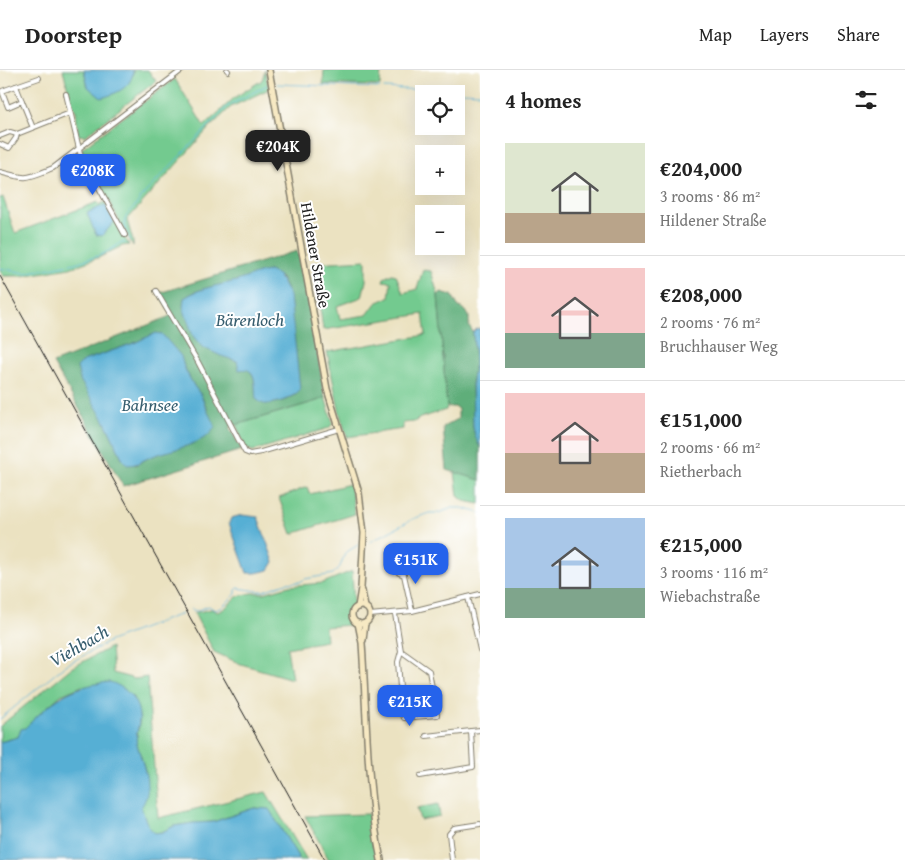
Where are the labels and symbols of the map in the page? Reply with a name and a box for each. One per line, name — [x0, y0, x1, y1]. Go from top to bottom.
pin: €204K — [243, 129, 313, 172]
pin: €208K — [58, 154, 128, 196]
street label: Hildener Straße — [295, 200, 337, 310]
water label: Bärenloch — [215, 306, 284, 333]
water label: Bahnsee — [121, 391, 178, 418]
pin: €151K — [381, 542, 451, 585]
water label: Viehbach — [44, 618, 113, 673]
pin: €215K — [375, 684, 445, 727]

